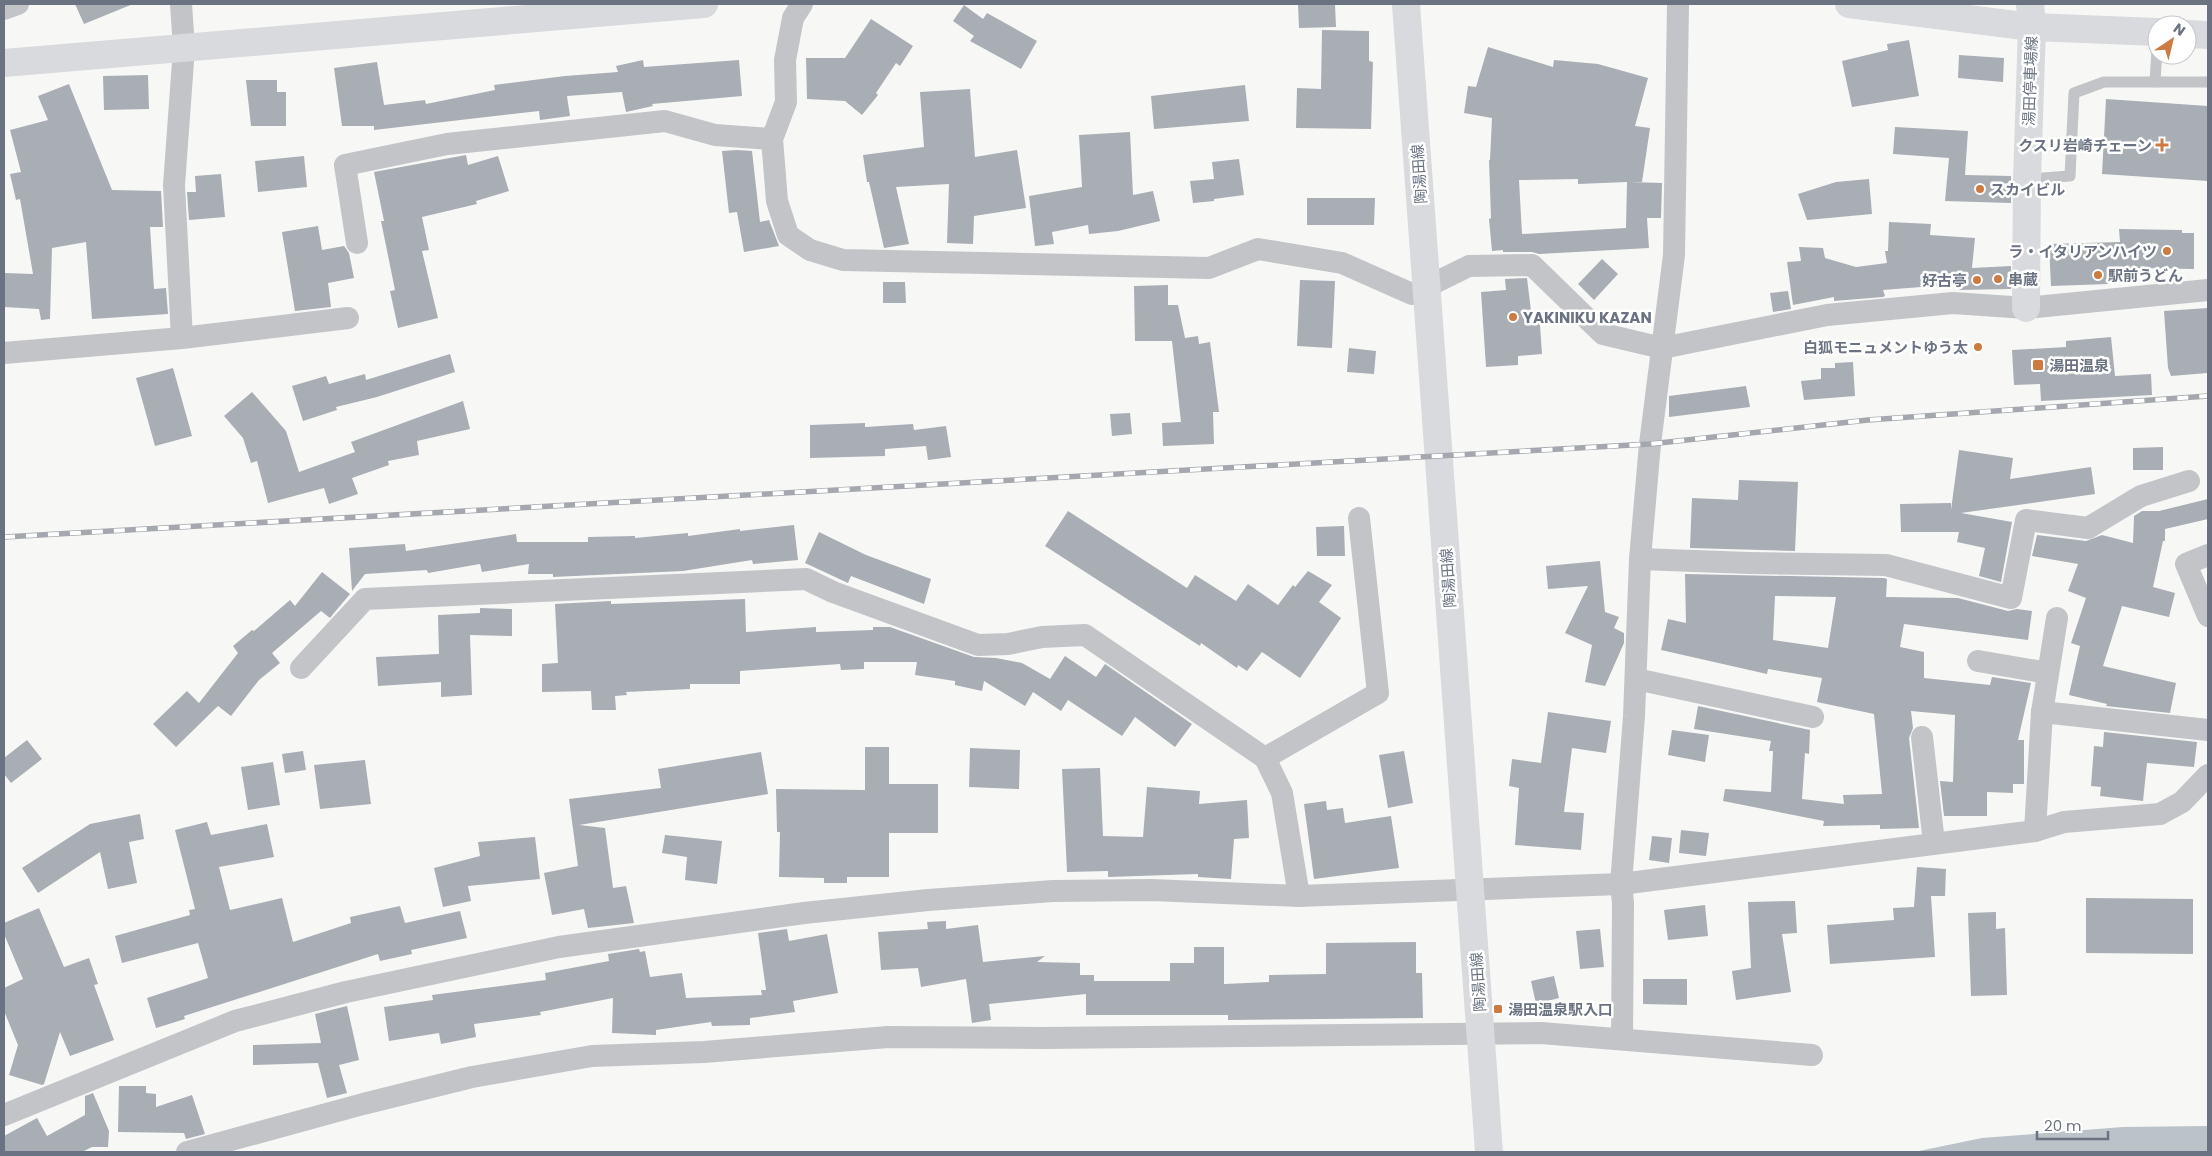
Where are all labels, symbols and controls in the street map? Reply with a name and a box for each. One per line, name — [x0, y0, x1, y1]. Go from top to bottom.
north arrow — [2147, 15, 2197, 65]
text: N — [2169, 18, 2190, 41]
street label: 湯田停車場線 — [2018, 36, 2042, 126]
place label: クスリ岩崎チェーン — [2018, 135, 2152, 156]
marker: クスリ岩崎チェーン — [2156, 139, 2168, 151]
street label: 陶湯田線 — [1406, 143, 1432, 205]
place label: スカイビル — [1990, 179, 2065, 200]
marker: スカイビル — [1974, 183, 1986, 195]
place label: ラ・イタリアンハイツ — [2008, 241, 2157, 262]
marker: ラ・イタリアンハイツ — [2161, 245, 2173, 257]
place label: 駅前うどん — [2108, 265, 2183, 286]
place label: 串蔵 — [2008, 269, 2038, 290]
marker: 駅前うどん — [2092, 269, 2104, 281]
place label: 好古亭 — [1922, 270, 1967, 291]
marker: 串蔵 — [1992, 273, 2004, 285]
marker: 好古亭 — [1971, 274, 1983, 286]
place label: YAKINIKU KAZAN — [1523, 307, 1652, 328]
marker: YAKINIKU KAZAN — [1507, 311, 1519, 323]
place label: 白狐モニュメントゆう太 — [1803, 337, 1968, 358]
marker: 白狐モニュメントゆう太 — [1972, 341, 1984, 353]
place label: 湯田温泉 — [2049, 355, 2109, 376]
marker: 湯田温泉 — [2031, 358, 2045, 372]
street label: 陶湯田線 — [1435, 547, 1461, 609]
street label: 陶湯田線 — [1465, 951, 1491, 1013]
place label: 湯田温泉駅入口 — [1508, 999, 1613, 1020]
marker: 湯田温泉駅入口 — [1492, 1003, 1504, 1015]
scale bar — [2037, 1108, 2108, 1140]
text: 20 m — [2044, 1115, 2082, 1136]

